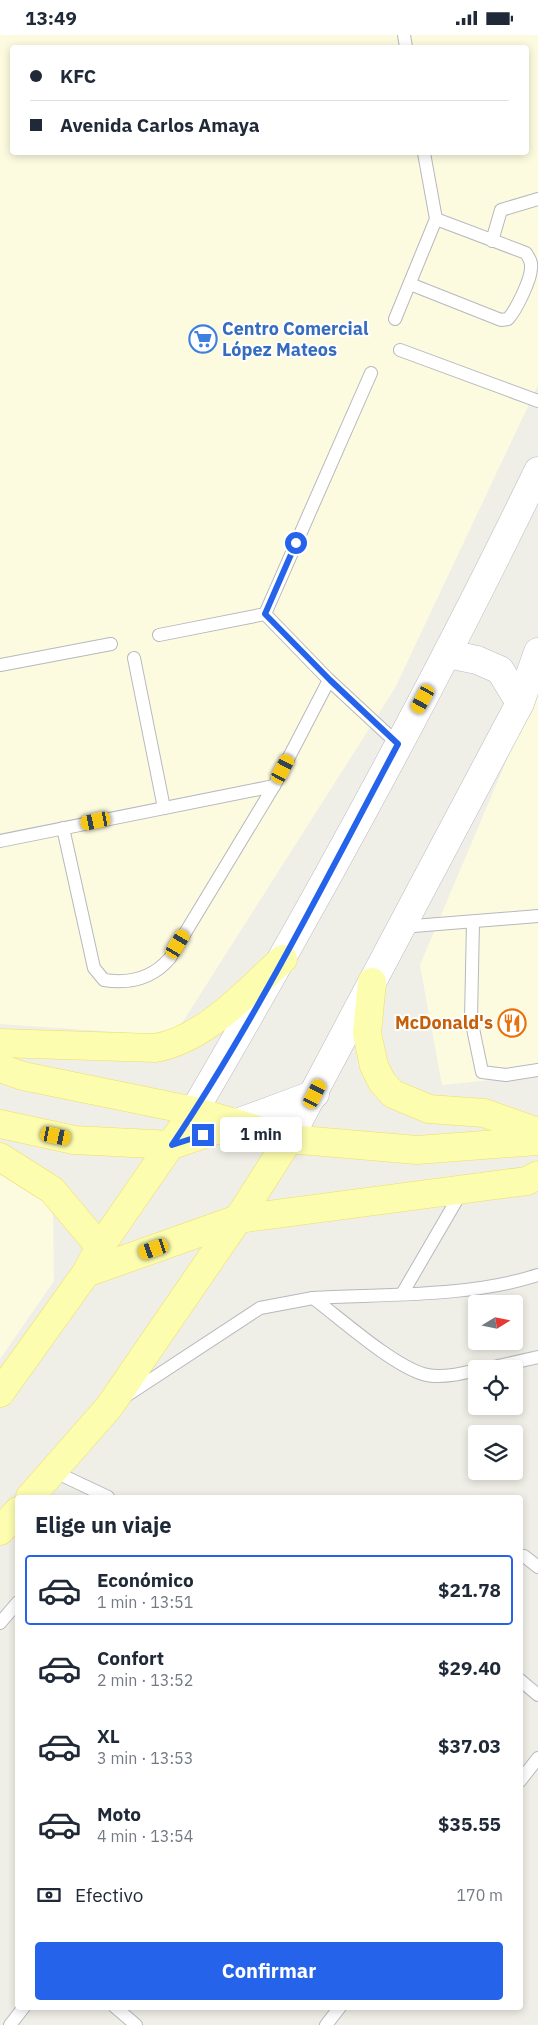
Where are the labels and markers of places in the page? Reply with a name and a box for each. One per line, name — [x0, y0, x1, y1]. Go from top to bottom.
place label: Centro Comercial López Mateos — [222, 317, 369, 361]
supermarket icon: Centro Comercial López Mateos — [188, 324, 218, 354]
restaurant icon: McDonald's — [497, 1008, 527, 1038]
place label: McDonald's — [395, 1011, 493, 1034]

